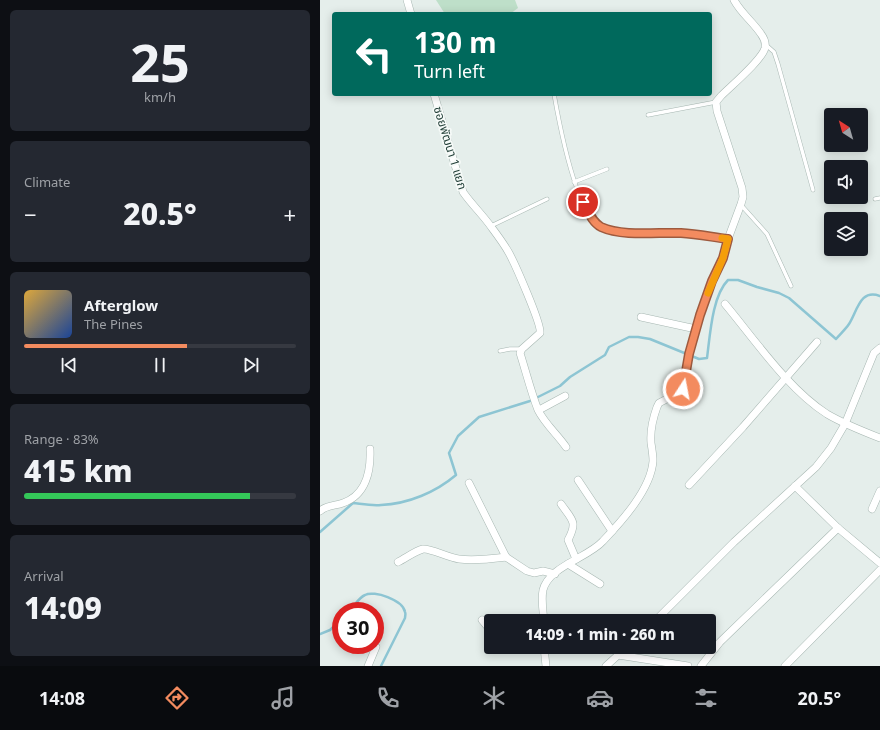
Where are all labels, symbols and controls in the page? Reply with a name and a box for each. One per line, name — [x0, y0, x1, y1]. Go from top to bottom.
text: 130 m — [414, 23, 497, 61]
text: 25 — [130, 26, 190, 97]
icon: left — [348, 28, 400, 80]
text: Turn left — [414, 59, 485, 83]
text: km/h — [144, 88, 176, 106]
street label: ซอยพัฒนา 1 แยก — [430, 104, 471, 191]
north arrow — [824, 108, 868, 152]
map controls — [824, 108, 868, 256]
button: sound — [824, 160, 868, 204]
text: Climate — [24, 173, 70, 191]
pin — [566, 185, 600, 219]
icon: arrive — [572, 191, 594, 213]
text: 20.5° — [123, 193, 197, 234]
text: − — [24, 199, 37, 229]
text: + — [283, 199, 296, 229]
button: layers — [824, 212, 868, 256]
text: Afterglow — [84, 295, 158, 315]
text: The Pines — [84, 315, 143, 333]
icon: previous — [58, 354, 80, 376]
icon: pause — [149, 354, 171, 376]
icon: next — [240, 354, 262, 376]
position arrow — [662, 368, 704, 410]
text: Range · 83% — [24, 430, 99, 448]
text: 415 km — [24, 450, 133, 491]
text: Arrival — [24, 567, 64, 585]
text: 14:09 — [24, 587, 102, 628]
speed limit sign: 30 — [332, 602, 384, 654]
text: 14:09 · 1 min · 260 m — [525, 624, 675, 644]
icon: directions — [163, 684, 191, 712]
icon: music — [269, 684, 297, 712]
icon: phone — [374, 684, 402, 712]
icon: climate — [480, 684, 508, 712]
icon: car — [586, 684, 614, 712]
icon: filters — [692, 684, 720, 712]
text: 14:08 — [39, 686, 85, 710]
text: 20.5° — [797, 686, 841, 710]

